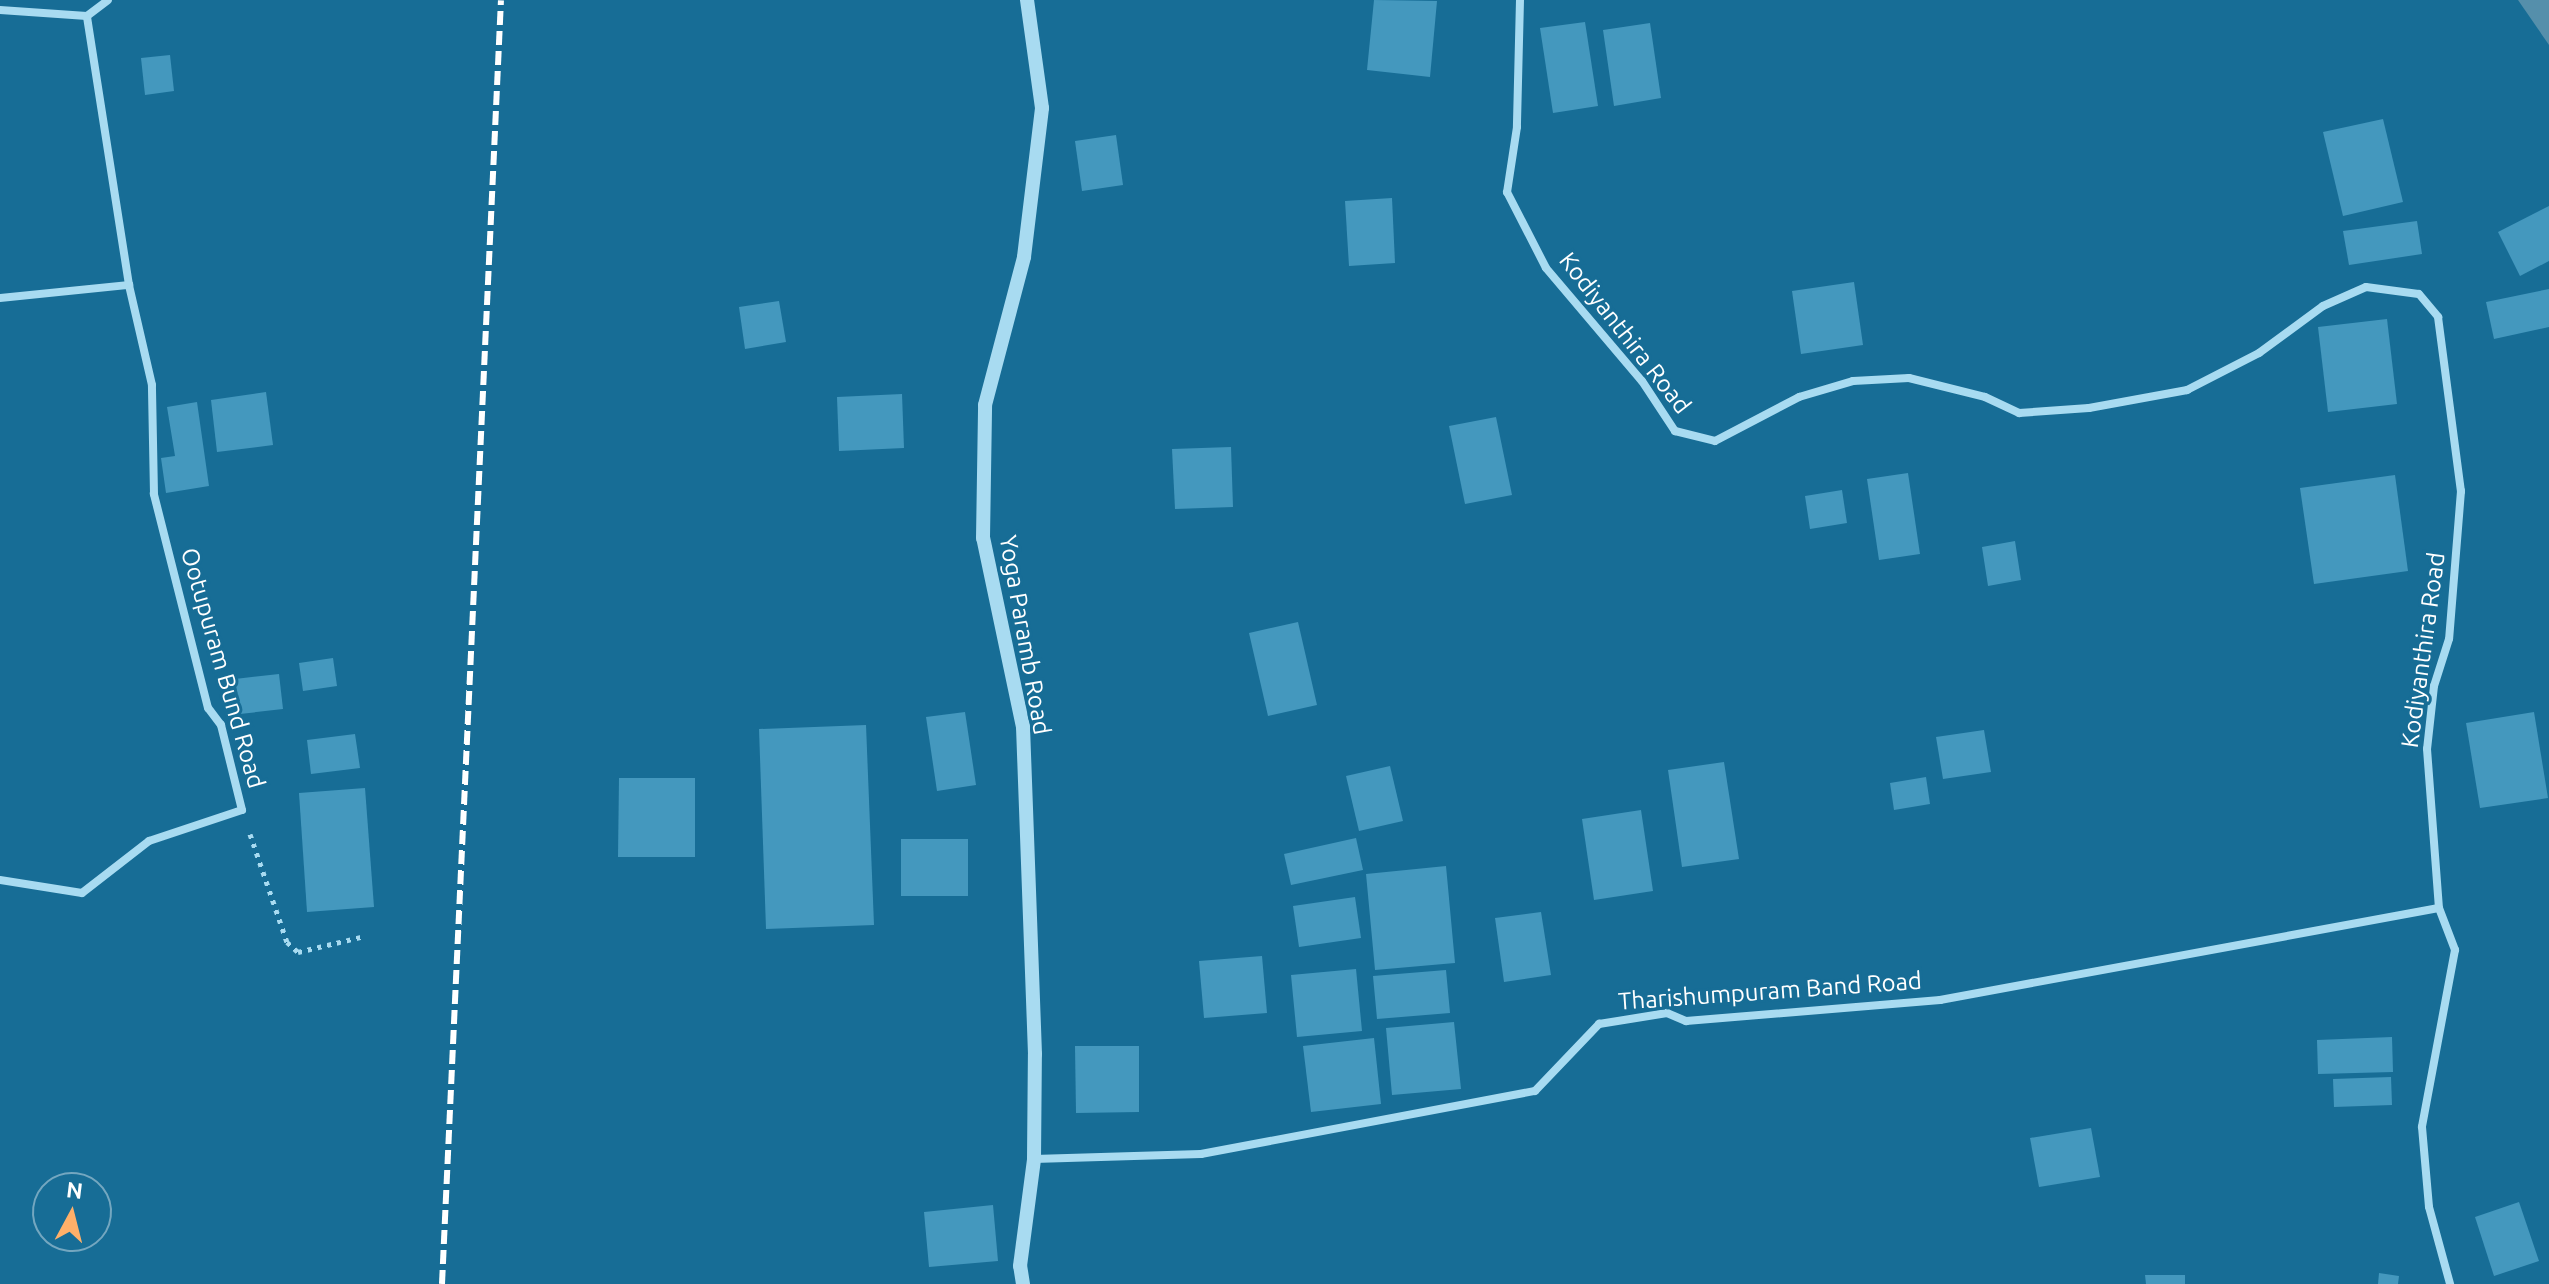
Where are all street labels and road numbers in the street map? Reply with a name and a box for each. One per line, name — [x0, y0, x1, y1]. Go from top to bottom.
street label: Kodiyanthira Road — [1553, 247, 1697, 419]
street label: Yoga Paramb Road — [993, 533, 1057, 737]
street label: Ootupuram Bund Road — [175, 545, 271, 791]
street label: Kodiyanthira Road — [2395, 550, 2451, 750]
street label: Tharishumpuram Band Road — [1617, 966, 1923, 1016]

